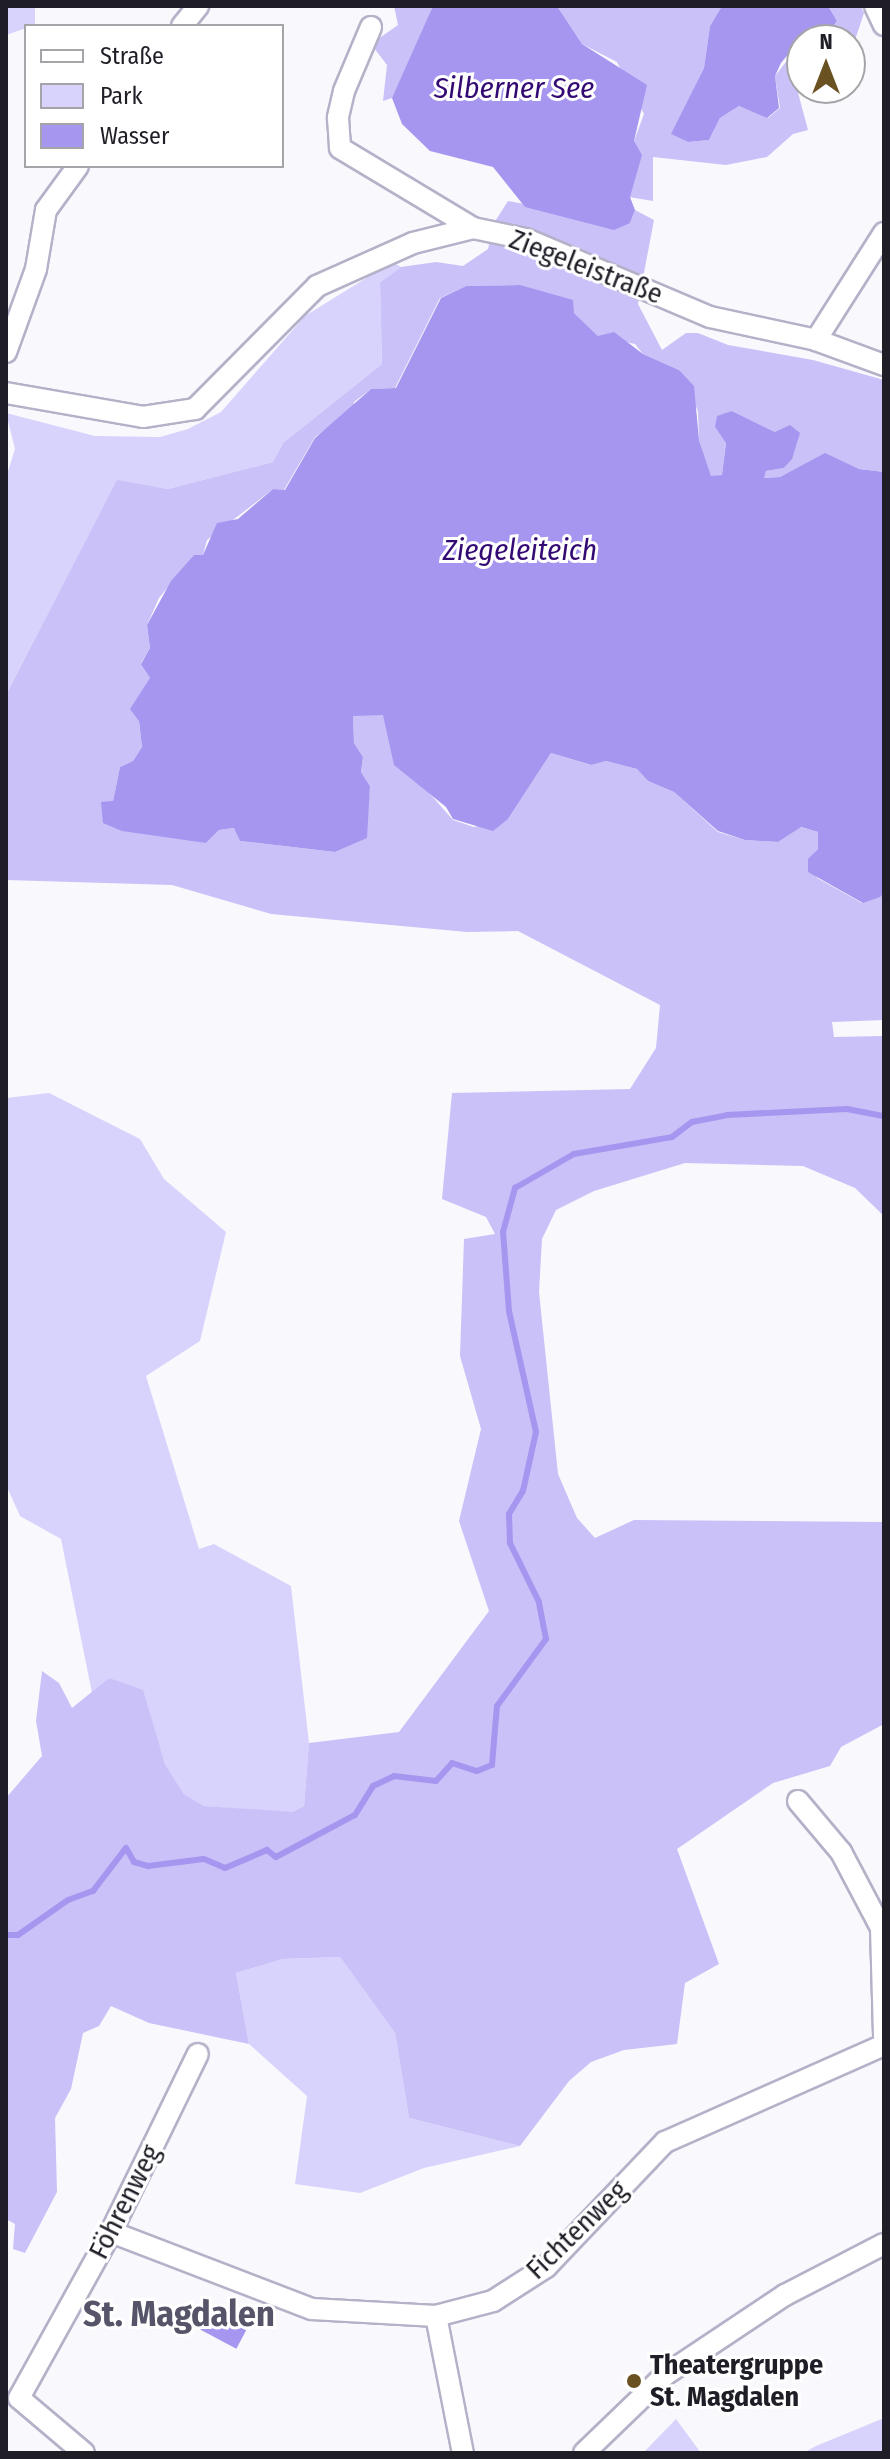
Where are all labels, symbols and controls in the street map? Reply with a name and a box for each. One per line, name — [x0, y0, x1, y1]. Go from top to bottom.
legend — [24, 24, 284, 168]
north arrow — [786, 24, 866, 104]
text: N — [819, 28, 833, 55]
text: Straße — [100, 42, 164, 70]
water label: Silberner See — [434, 70, 594, 106]
text: Park — [100, 82, 143, 110]
text: Wasser — [100, 122, 169, 150]
street label: Ziegeleistraße — [505, 222, 667, 312]
water label: Ziegeleiteich — [443, 532, 597, 568]
street label: Föhrenweg — [82, 2139, 168, 2265]
street label: Fichtenweg — [519, 2174, 635, 2286]
district label: St. Magdalen — [83, 2293, 275, 2337]
place label: Theatergruppe St. Magdalen — [650, 2348, 823, 2414]
marker: Theatergruppe St. Magdalen — [625, 2372, 643, 2390]

